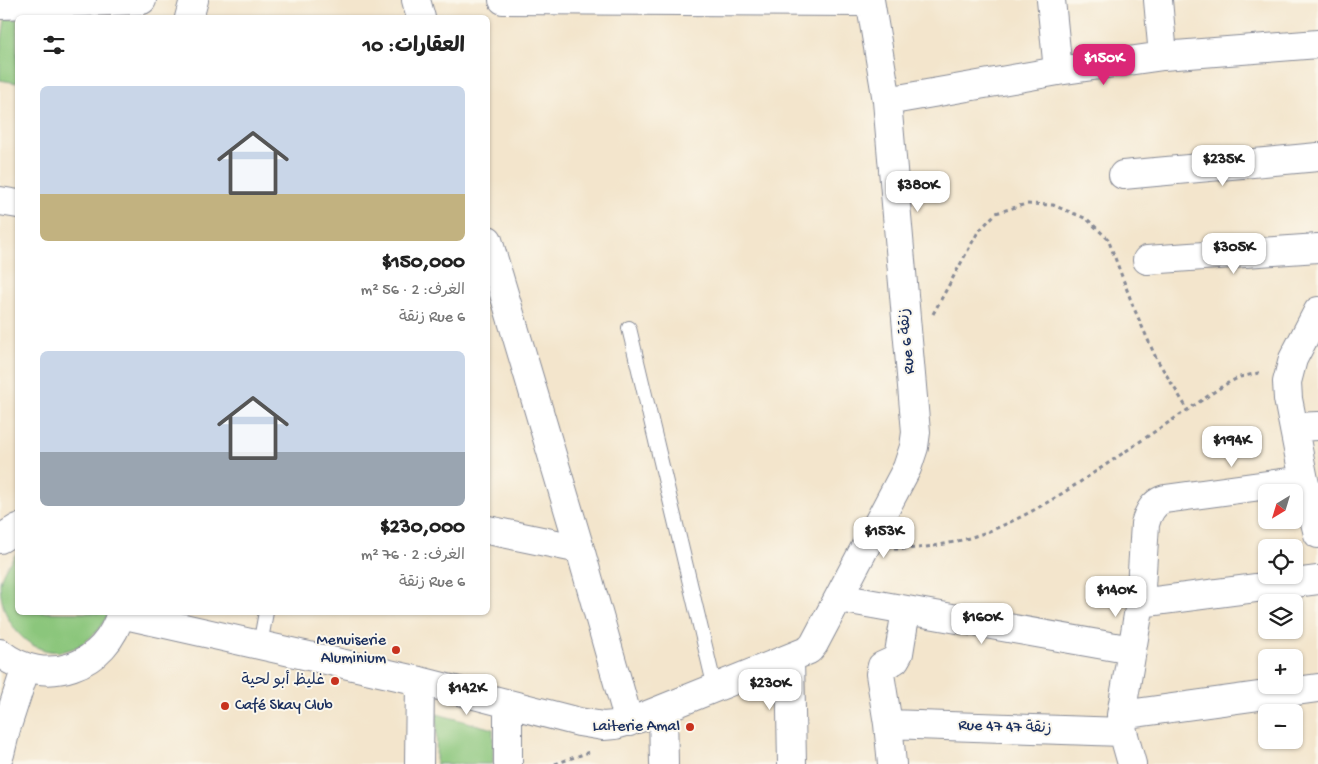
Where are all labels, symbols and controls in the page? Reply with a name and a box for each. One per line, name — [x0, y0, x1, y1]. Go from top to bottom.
icon: filters — [40, 31, 68, 59]
text: العقارات: 10 — [363, 35, 465, 60]
pin: $150K — [1069, 44, 1139, 86]
text: $150K — [1084, 50, 1124, 69]
icon: home — [208, 118, 298, 208]
pin: $235K — [1188, 144, 1258, 187]
text: $235K — [1203, 151, 1243, 170]
pin: $380K — [883, 170, 953, 213]
text: $380K — [897, 177, 939, 196]
pin: $305K — [1199, 232, 1269, 275]
text: $305K — [1213, 239, 1255, 258]
text: $150,000 — [382, 251, 465, 276]
text: الغرف: 2 · 56 m² — [361, 282, 465, 301]
street label: Rue 6 زنقة — [895, 307, 920, 375]
text: Rue 6 زنقة — [399, 309, 465, 328]
icon: home — [208, 383, 298, 473]
pin: $194K — [1197, 426, 1267, 468]
text: $194K — [1213, 432, 1251, 451]
north arrow — [1258, 484, 1302, 529]
map controls — [1258, 484, 1303, 749]
text: $230,000 — [380, 516, 465, 541]
pin: $153K — [849, 516, 919, 559]
text: $153K — [864, 523, 904, 542]
button: locate — [1258, 539, 1303, 584]
text: الغرف: 2 · 76 m² — [361, 547, 465, 566]
text: Rue 6 زنقة — [399, 574, 465, 593]
pin: $140K — [1081, 576, 1151, 618]
text: $140K — [1096, 582, 1136, 601]
button: layers — [1258, 594, 1303, 639]
pin: $160K — [947, 602, 1017, 645]
text: $160K — [962, 609, 1002, 628]
place label: Menuiserie Aluminium — [317, 632, 387, 669]
marker: Menuiserie Aluminium — [390, 644, 402, 656]
button: + — [1258, 649, 1303, 694]
pin: $230K — [735, 668, 805, 711]
place label: غليظ أبو لحية — [242, 670, 325, 691]
pin: $142K — [432, 674, 502, 716]
marker: غليظ أبو لحية — [329, 675, 341, 687]
text: $230K — [749, 675, 791, 694]
text: $142K — [448, 680, 486, 699]
place label: Café Skay Club — [235, 697, 333, 716]
marker: Café Skay Club — [219, 700, 231, 712]
button: − — [1258, 704, 1303, 749]
street label: Rue 47 زنقة 47 — [958, 716, 1052, 739]
place label: Laiterie Amal — [593, 718, 680, 737]
marker: Laiterie Amal — [684, 721, 696, 733]

